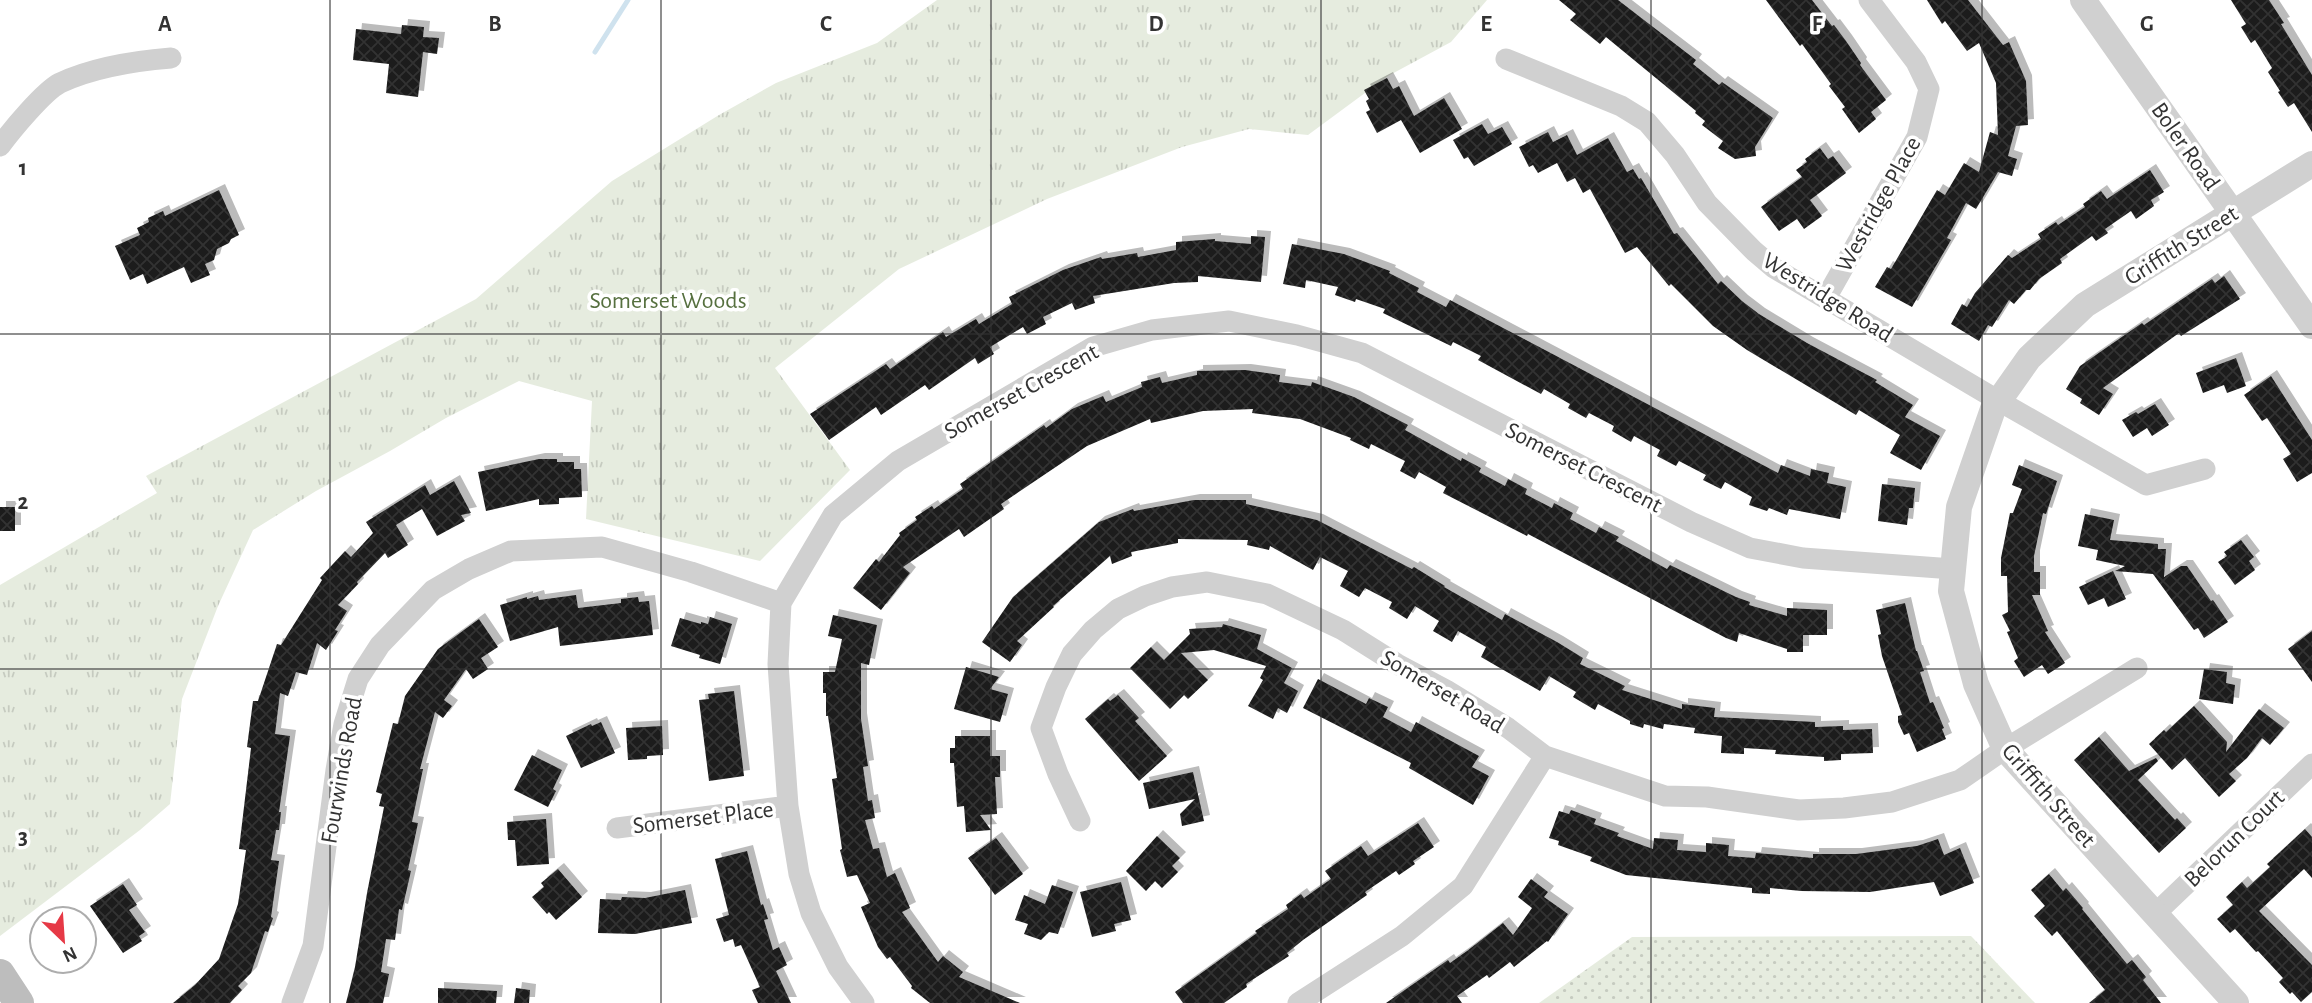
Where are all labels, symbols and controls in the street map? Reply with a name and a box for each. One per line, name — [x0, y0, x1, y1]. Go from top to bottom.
text: A — [158, 13, 172, 36]
text: B — [488, 13, 502, 36]
text: C — [820, 13, 832, 36]
text: D — [1148, 13, 1164, 36]
text: E — [1480, 13, 1492, 36]
text: F — [1812, 13, 1823, 36]
text: G — [2140, 13, 2154, 36]
street label: Boler Road — [2146, 98, 2224, 195]
street label: Westridge Place — [1832, 133, 1926, 276]
text: 1 — [19, 157, 27, 180]
street label: Griffith Street — [2121, 201, 2243, 290]
street label: Westridge Road — [1758, 248, 1897, 347]
park label: Somerset Woods — [589, 289, 747, 313]
street label: Somerset Crescent — [940, 340, 1103, 444]
street label: Somerset Crescent — [1501, 418, 1666, 518]
text: 2 — [18, 491, 29, 514]
street label: Somerset Road — [1376, 646, 1509, 738]
street label: Fourwinds Road — [317, 695, 367, 846]
street label: Griffith Street — [1997, 739, 2100, 852]
street label: Belorun Court — [2180, 785, 2289, 892]
street label: Somerset Place — [631, 797, 775, 839]
text: 3 — [18, 826, 28, 849]
north arrow — [28, 905, 98, 975]
text: N — [60, 943, 80, 965]

